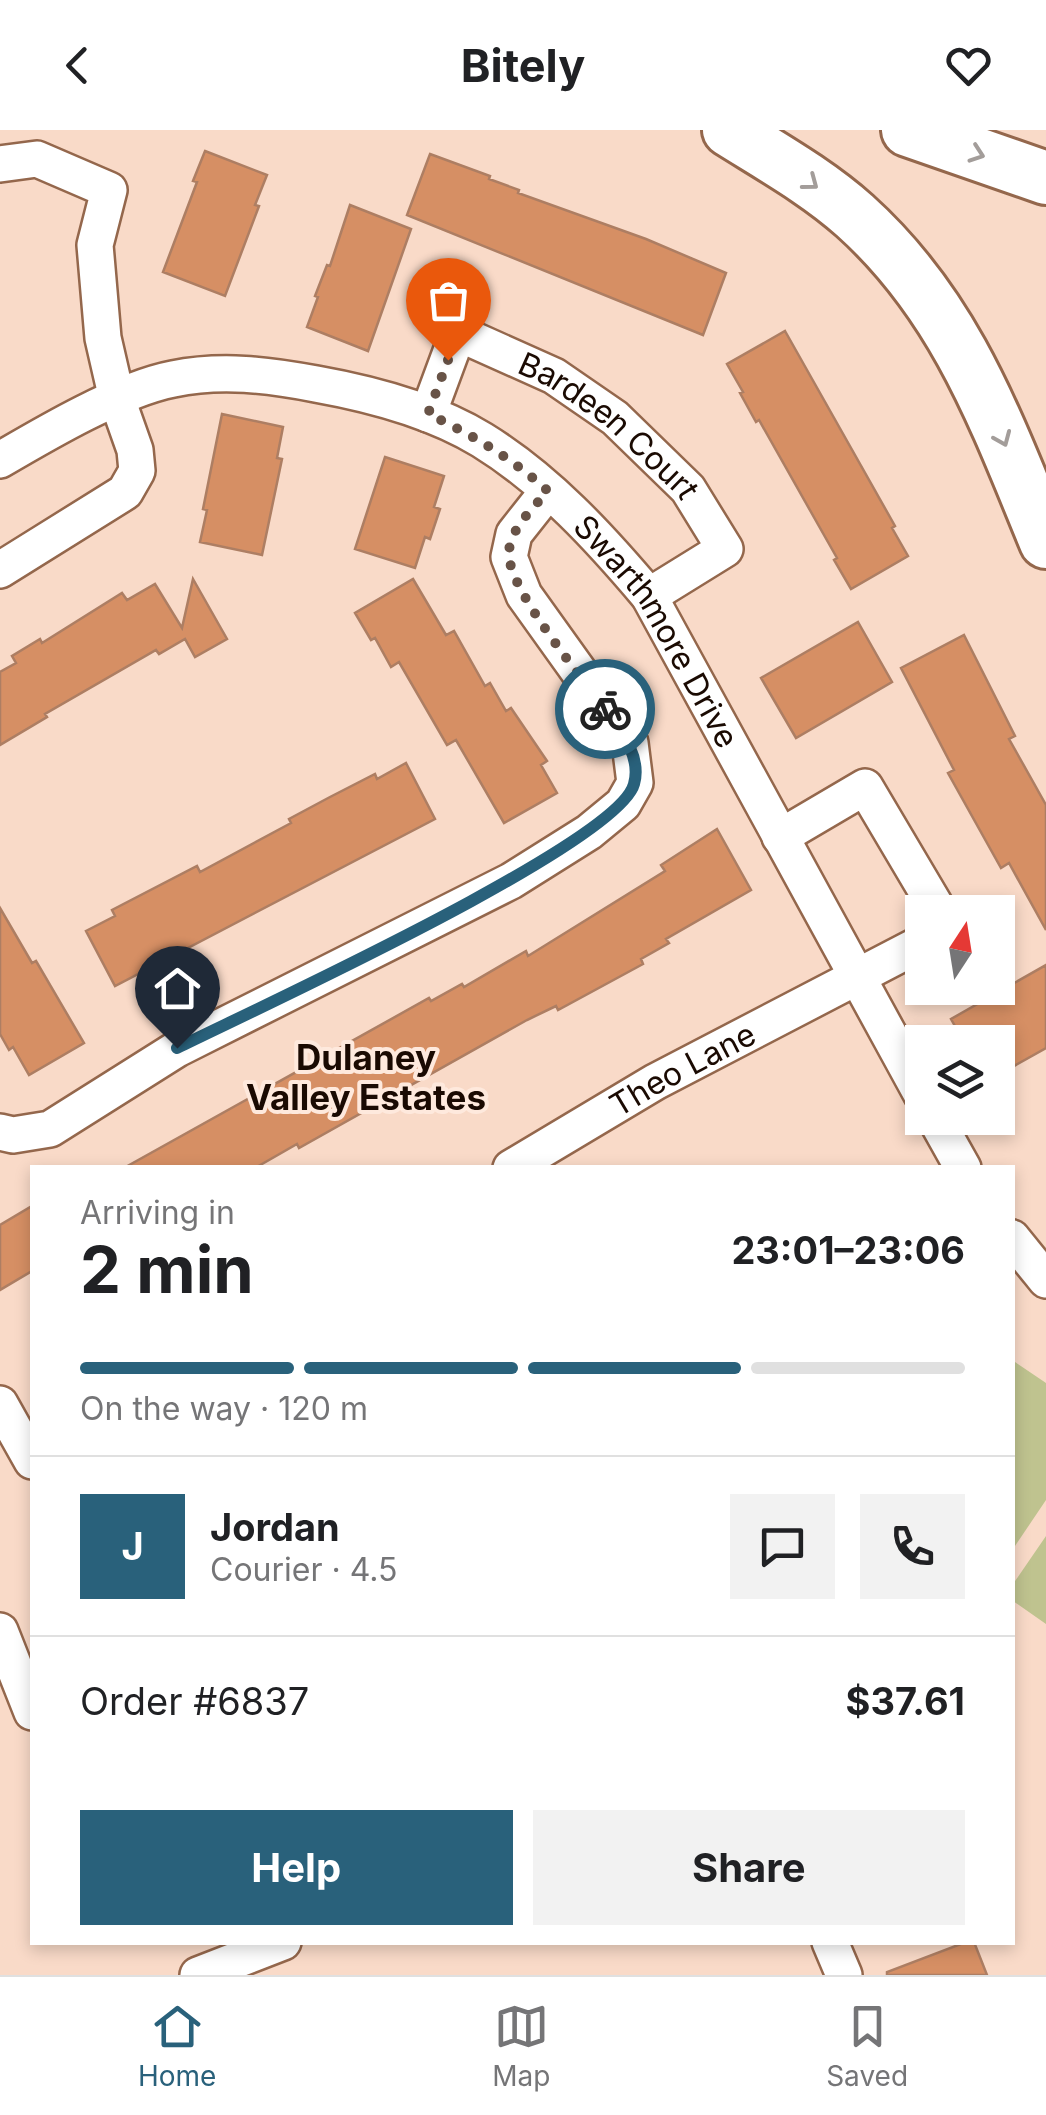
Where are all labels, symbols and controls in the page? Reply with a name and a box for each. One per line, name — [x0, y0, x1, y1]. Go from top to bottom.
icon: back — [50, 38, 105, 93]
text: Bitely — [461, 38, 585, 93]
icon: heart — [941, 38, 996, 93]
one-way arrow — [968, 142, 985, 163]
one-way arrow — [800, 171, 818, 188]
pin — [406, 258, 491, 361]
icon: bag — [421, 273, 476, 328]
street label: Bardeen Court — [513, 343, 708, 506]
one-way arrow — [991, 429, 1011, 446]
street label: Swarthmore Drive — [566, 506, 748, 754]
courier — [555, 659, 655, 759]
icon: bike — [578, 682, 633, 737]
north arrow — [905, 895, 1015, 1005]
map controls — [905, 895, 1015, 1135]
pin — [135, 946, 220, 1049]
icon: home — [150, 961, 205, 1016]
street label: Theo Lane — [602, 1014, 762, 1124]
button: layers — [905, 1025, 1015, 1135]
district label: Dulaney Valley Estates — [246, 1036, 486, 1118]
text: Arriving in — [80, 1193, 235, 1232]
text: 23:01–23:06 — [731, 1227, 965, 1273]
text: 2 min — [80, 1230, 254, 1309]
text: On the way · 120 m — [80, 1389, 368, 1428]
button: chat — [730, 1494, 835, 1599]
button: phone — [860, 1494, 965, 1599]
text: Jordan — [210, 1504, 340, 1550]
text: J — [121, 1523, 144, 1569]
text: Courier · 4.5 — [210, 1550, 398, 1589]
text: Order #6837 — [80, 1678, 309, 1724]
text: $37.61 — [846, 1678, 965, 1724]
button: Help — [80, 1810, 513, 1925]
button: Share — [533, 1810, 965, 1925]
tab: Home — [138, 1999, 216, 2093]
tab: Map — [492, 1999, 550, 2093]
tab: Saved — [826, 1999, 908, 2093]

